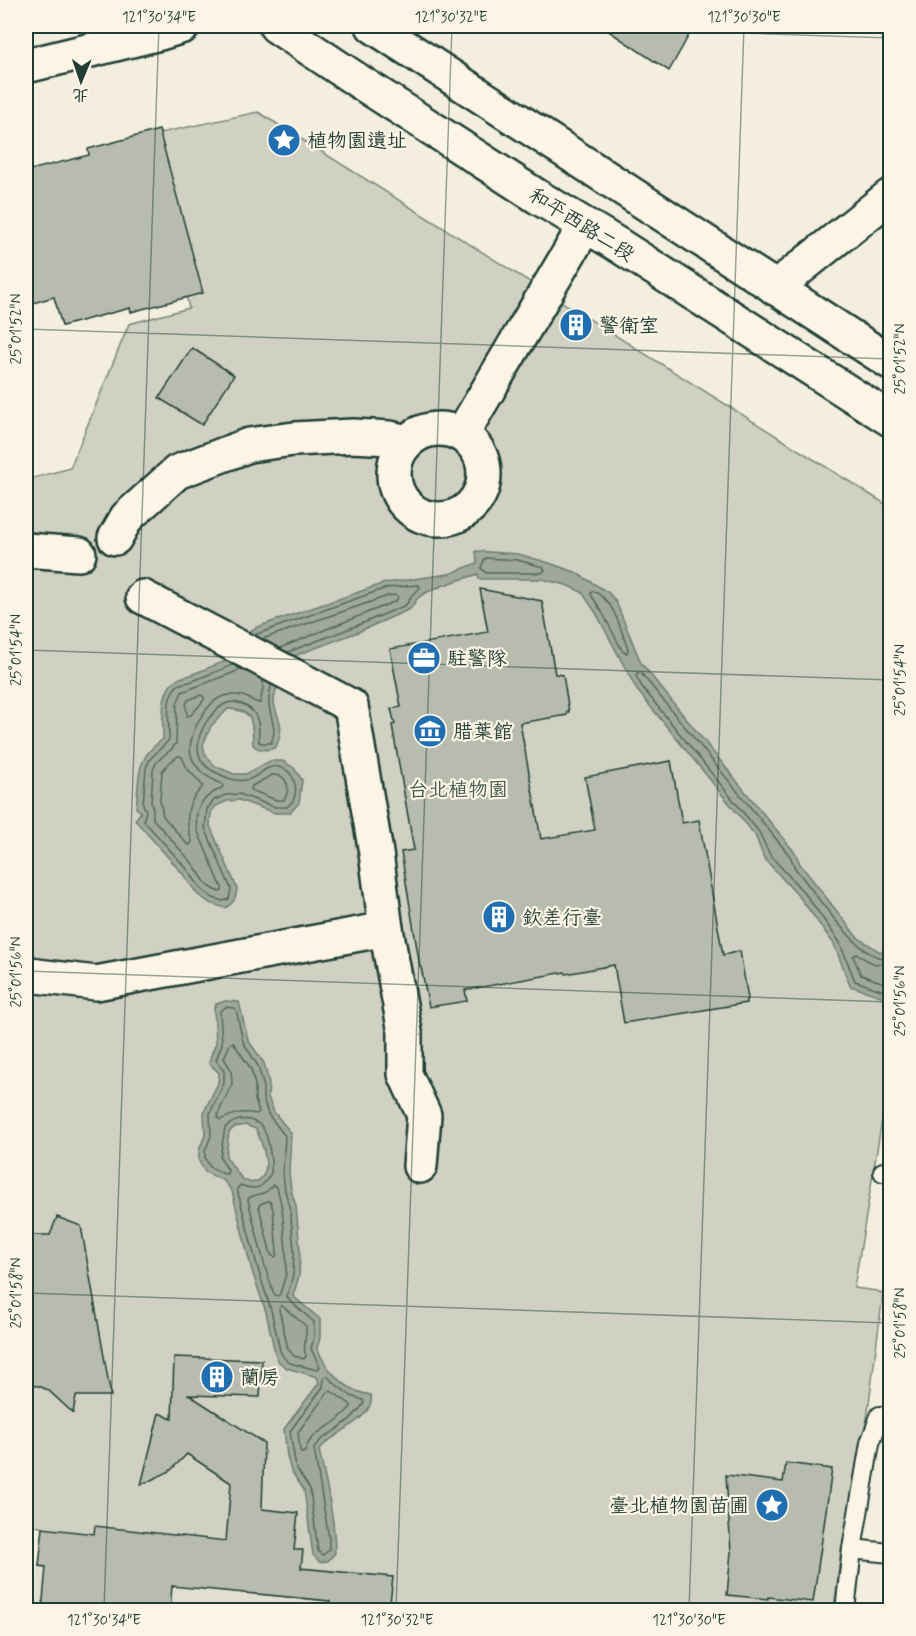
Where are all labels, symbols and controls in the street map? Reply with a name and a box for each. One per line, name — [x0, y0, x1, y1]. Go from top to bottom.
text: 121°30'34"E — [122, 8, 196, 28]
text: 121°30'32"E — [415, 8, 488, 28]
text: 121°30'30"E — [707, 8, 781, 28]
north arrow — [51, 51, 111, 111]
text: 北 — [72, 84, 89, 105]
place icon: 植物園遺址 — [266, 122, 302, 158]
place label: 植物園遺址 — [307, 128, 407, 155]
street label: 和平西路二段 — [523, 182, 639, 269]
text: 25°01'52"N — [7, 294, 27, 364]
building icon: 警衛室 — [558, 307, 594, 343]
place label: 警衛室 — [599, 313, 659, 340]
text: 25°01'52"N — [891, 324, 911, 394]
text: 25°01'54"N — [7, 614, 27, 686]
office icon: 駐警隊 — [406, 640, 442, 676]
text: 25°01'54"N — [891, 644, 911, 716]
place label: 駐警隊 — [447, 646, 507, 673]
museum icon: 腊葉館 — [412, 713, 448, 749]
place label: 腊葉館 — [453, 719, 513, 746]
park label: 台北植物園 — [408, 777, 508, 804]
building icon: 欽差行臺 — [481, 899, 517, 935]
place label: 欽差行臺 — [522, 905, 602, 932]
text: 25°01'56"N — [7, 936, 27, 1008]
text: 25°01'56"N — [891, 965, 911, 1037]
text: 25°01'58"N — [7, 1257, 27, 1329]
text: 25°01'58"N — [891, 1287, 911, 1359]
building icon: 蘭房 — [199, 1359, 235, 1395]
place label: 蘭房 — [240, 1365, 280, 1392]
place icon: 臺北植物園苗圃 — [754, 1487, 790, 1523]
place label: 臺北植物園苗圃 — [609, 1493, 749, 1520]
text: 121°30'34"E — [67, 1611, 141, 1631]
text: 121°30'32"E — [361, 1611, 434, 1631]
text: 121°30'30"E — [652, 1611, 726, 1631]

